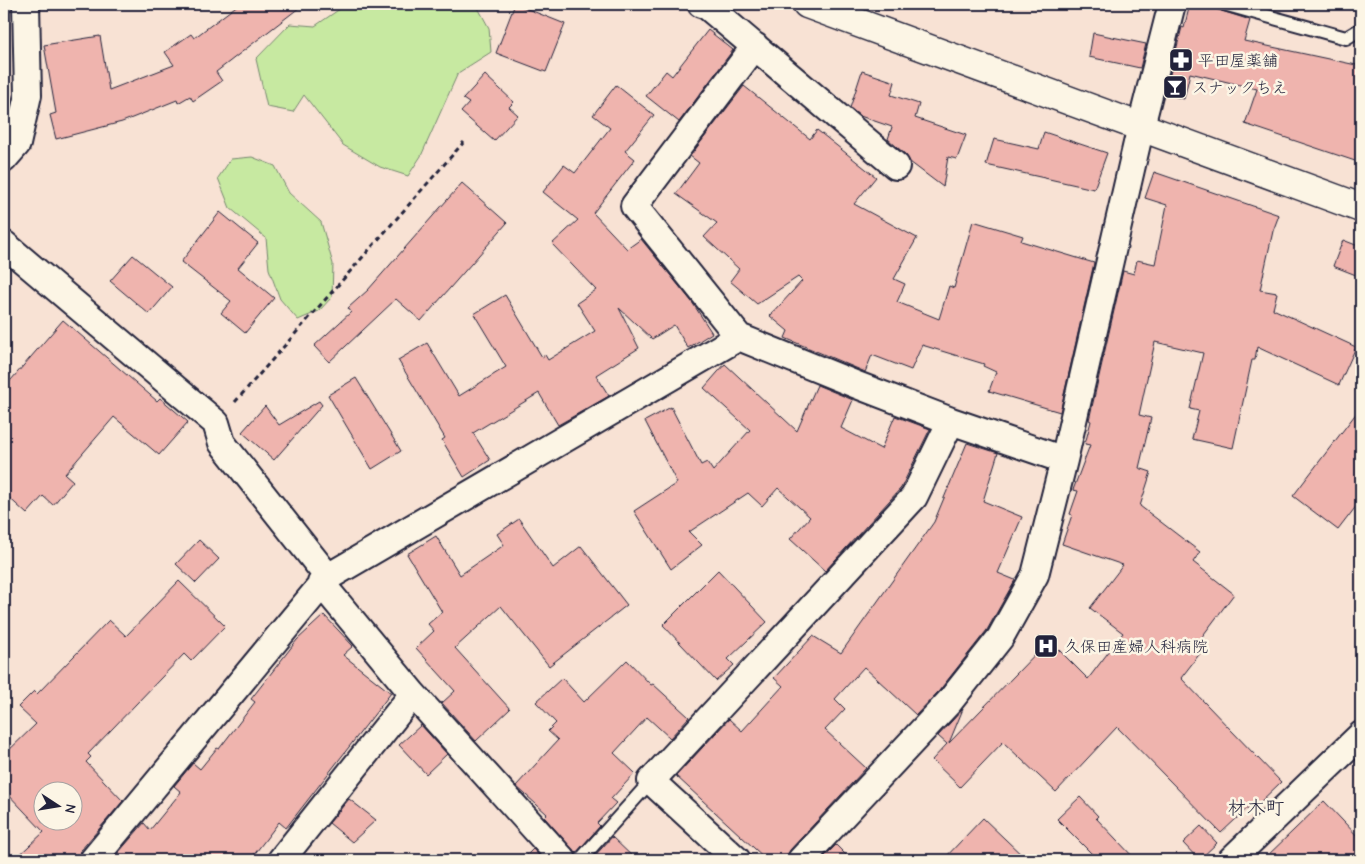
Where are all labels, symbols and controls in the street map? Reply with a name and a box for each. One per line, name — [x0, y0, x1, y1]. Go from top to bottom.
pharmacy icon: 平田屋薬舗 — [1168, 47, 1194, 73]
place label: 平田屋薬舗 — [1198, 52, 1278, 70]
bar icon: スナックちえ — [1162, 74, 1188, 100]
place label: スナックちえ — [1192, 79, 1288, 97]
hospital icon: 久保田産婦人科病院 — [1033, 633, 1059, 659]
place label: 久保田産婦人科病院 — [1064, 638, 1208, 656]
north arrow — [32, 782, 82, 832]
district label: 材木町 — [1227, 797, 1285, 819]
text: N — [61, 802, 79, 815]

